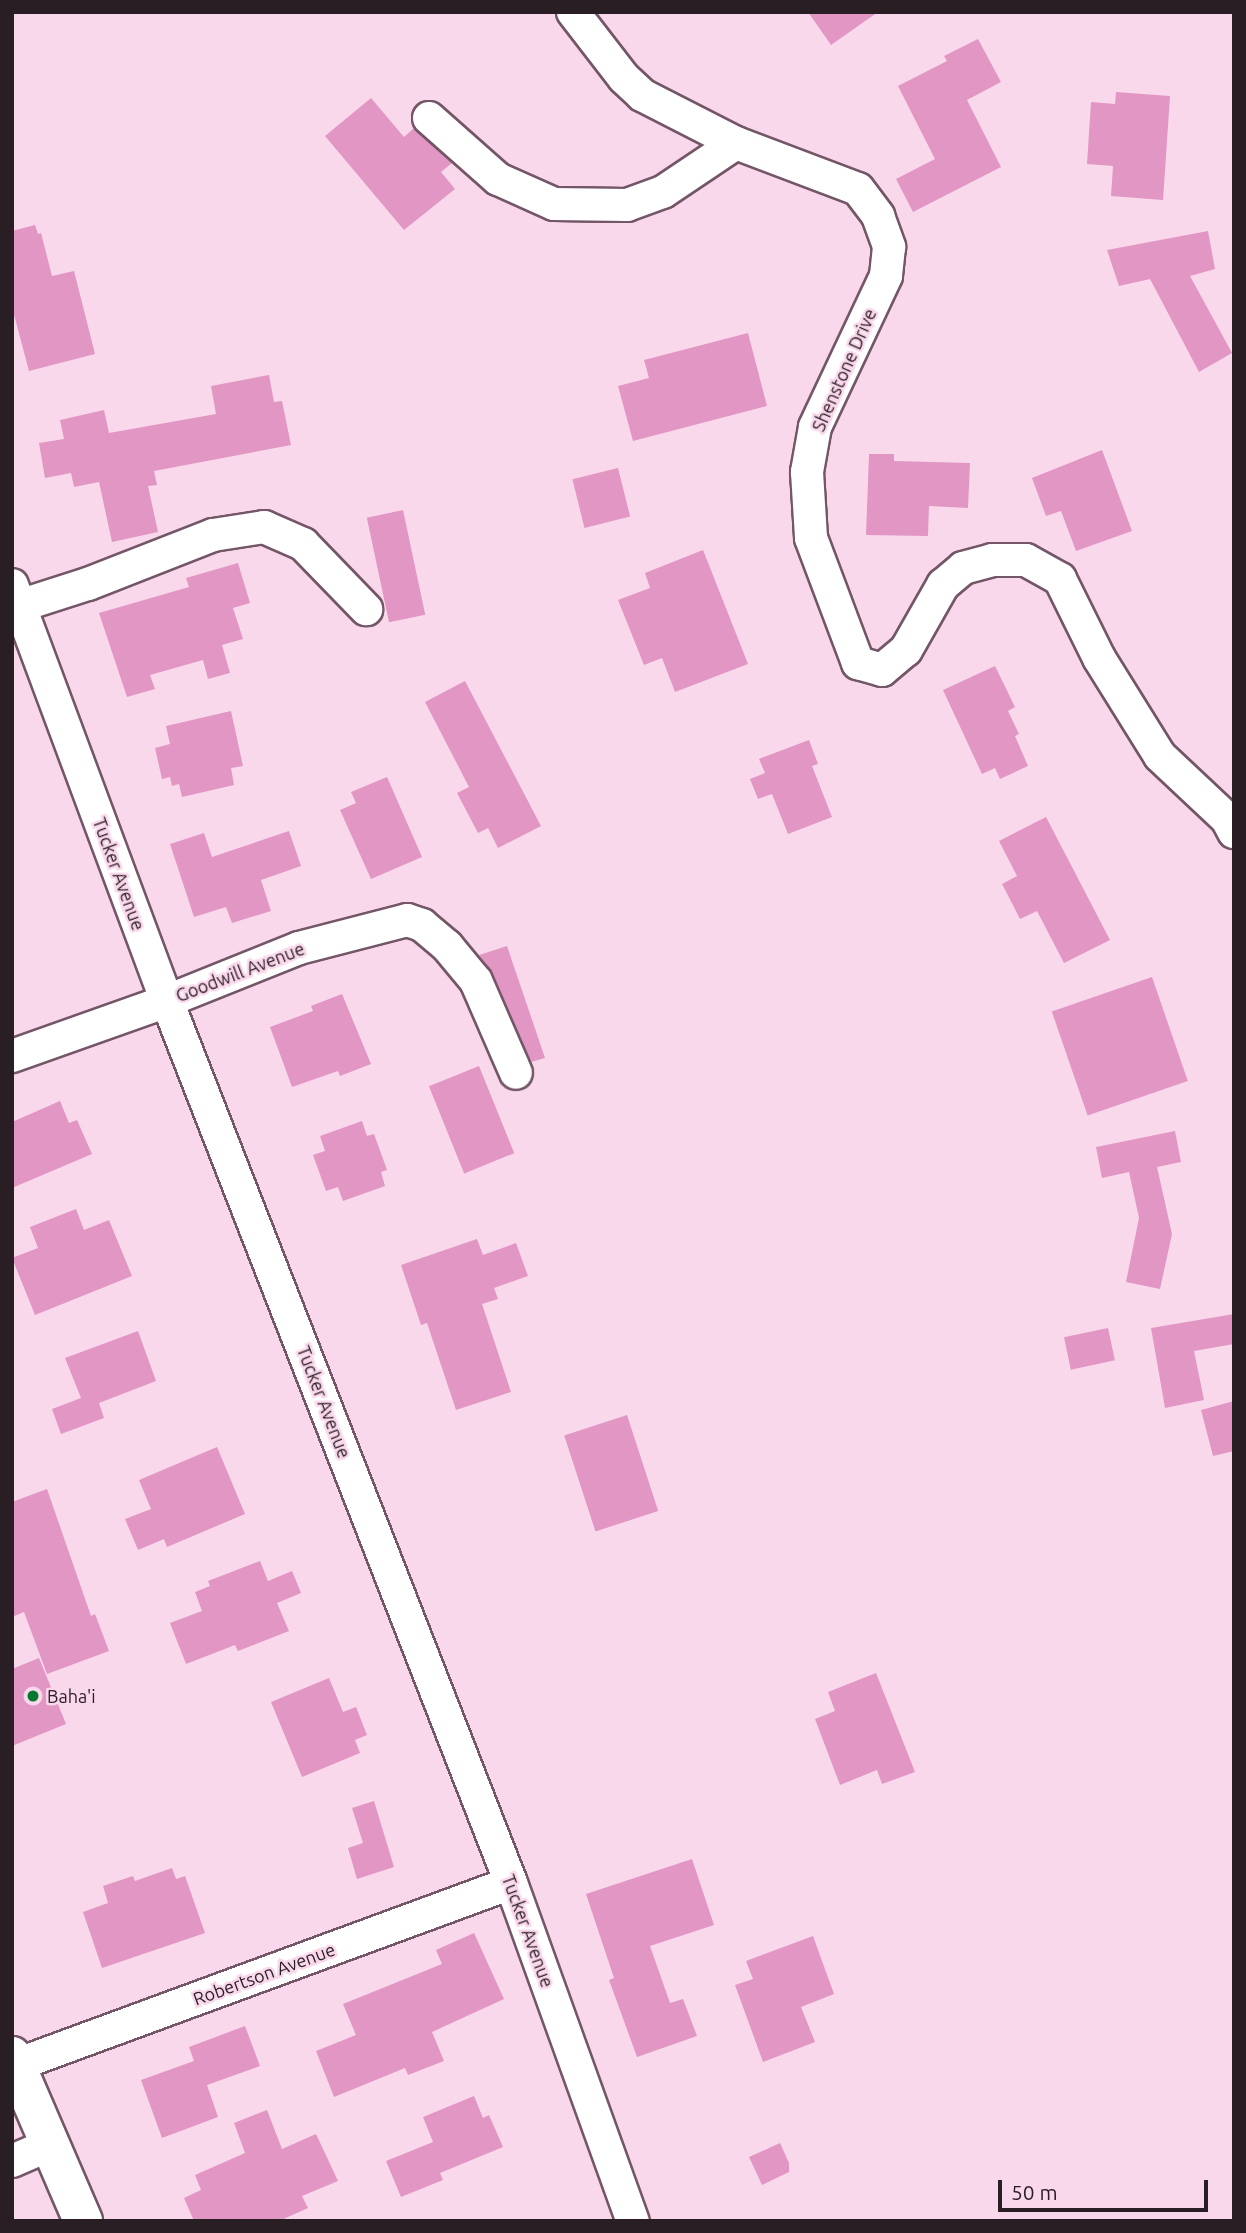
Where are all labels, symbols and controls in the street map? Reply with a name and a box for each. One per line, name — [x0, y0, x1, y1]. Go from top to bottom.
street label: Shenstone Drive — [807, 305, 881, 435]
street label: Tucker Avenue — [89, 815, 149, 933]
street label: Goodwill Avenue — [173, 938, 307, 1006]
street label: Tucker Avenue — [293, 1343, 355, 1461]
place label: Baha'i — [47, 1685, 96, 1707]
marker: Baha'i — [25, 1688, 41, 1704]
street label: Tucker Avenue — [498, 1872, 558, 1990]
street label: Robertson Avenue — [190, 1938, 338, 2010]
scale bar — [1001, 2166, 1211, 2210]
text: 50 m — [1011, 2180, 1058, 2204]

